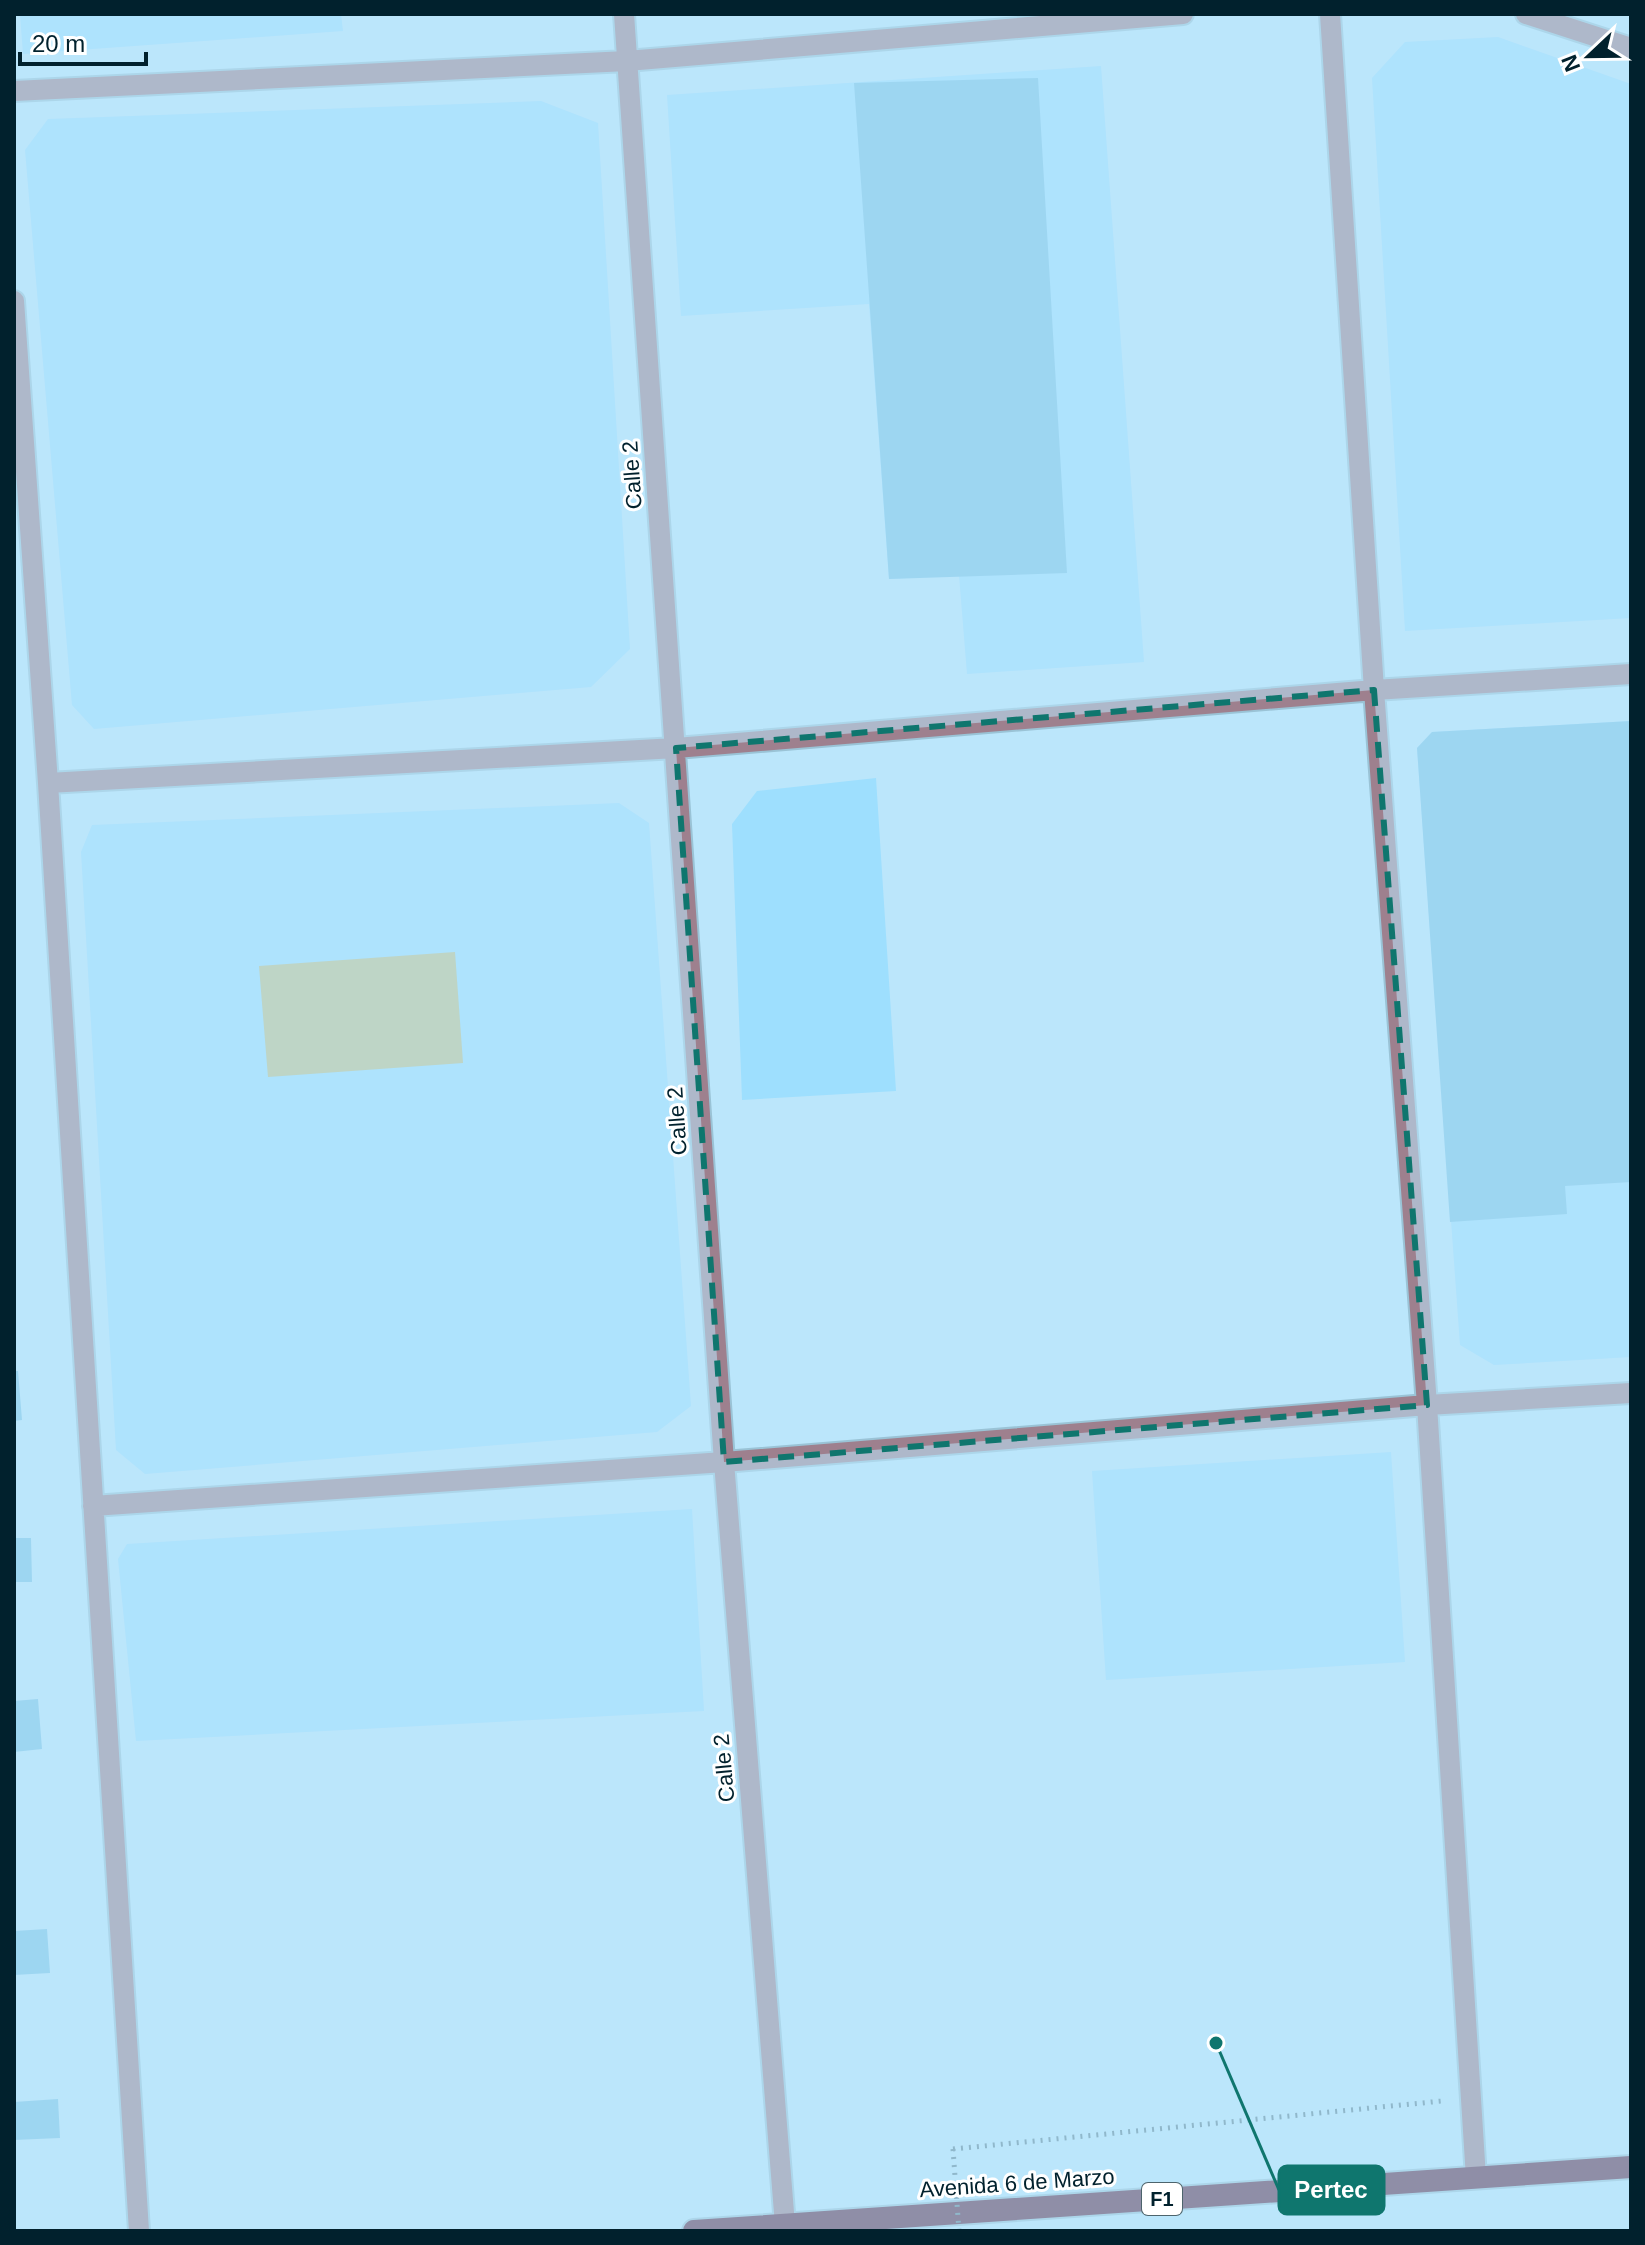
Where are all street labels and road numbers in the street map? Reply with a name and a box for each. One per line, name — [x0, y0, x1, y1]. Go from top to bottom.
street label: Calle 2 — [617, 440, 647, 510]
street label: Calle 2 — [662, 1086, 692, 1156]
street label: Calle 2 — [709, 1733, 739, 1803]
street label: Avenida 6 de Marzo — [919, 2164, 1115, 2202]
road number: F1 — [1142, 2183, 1182, 2215]

